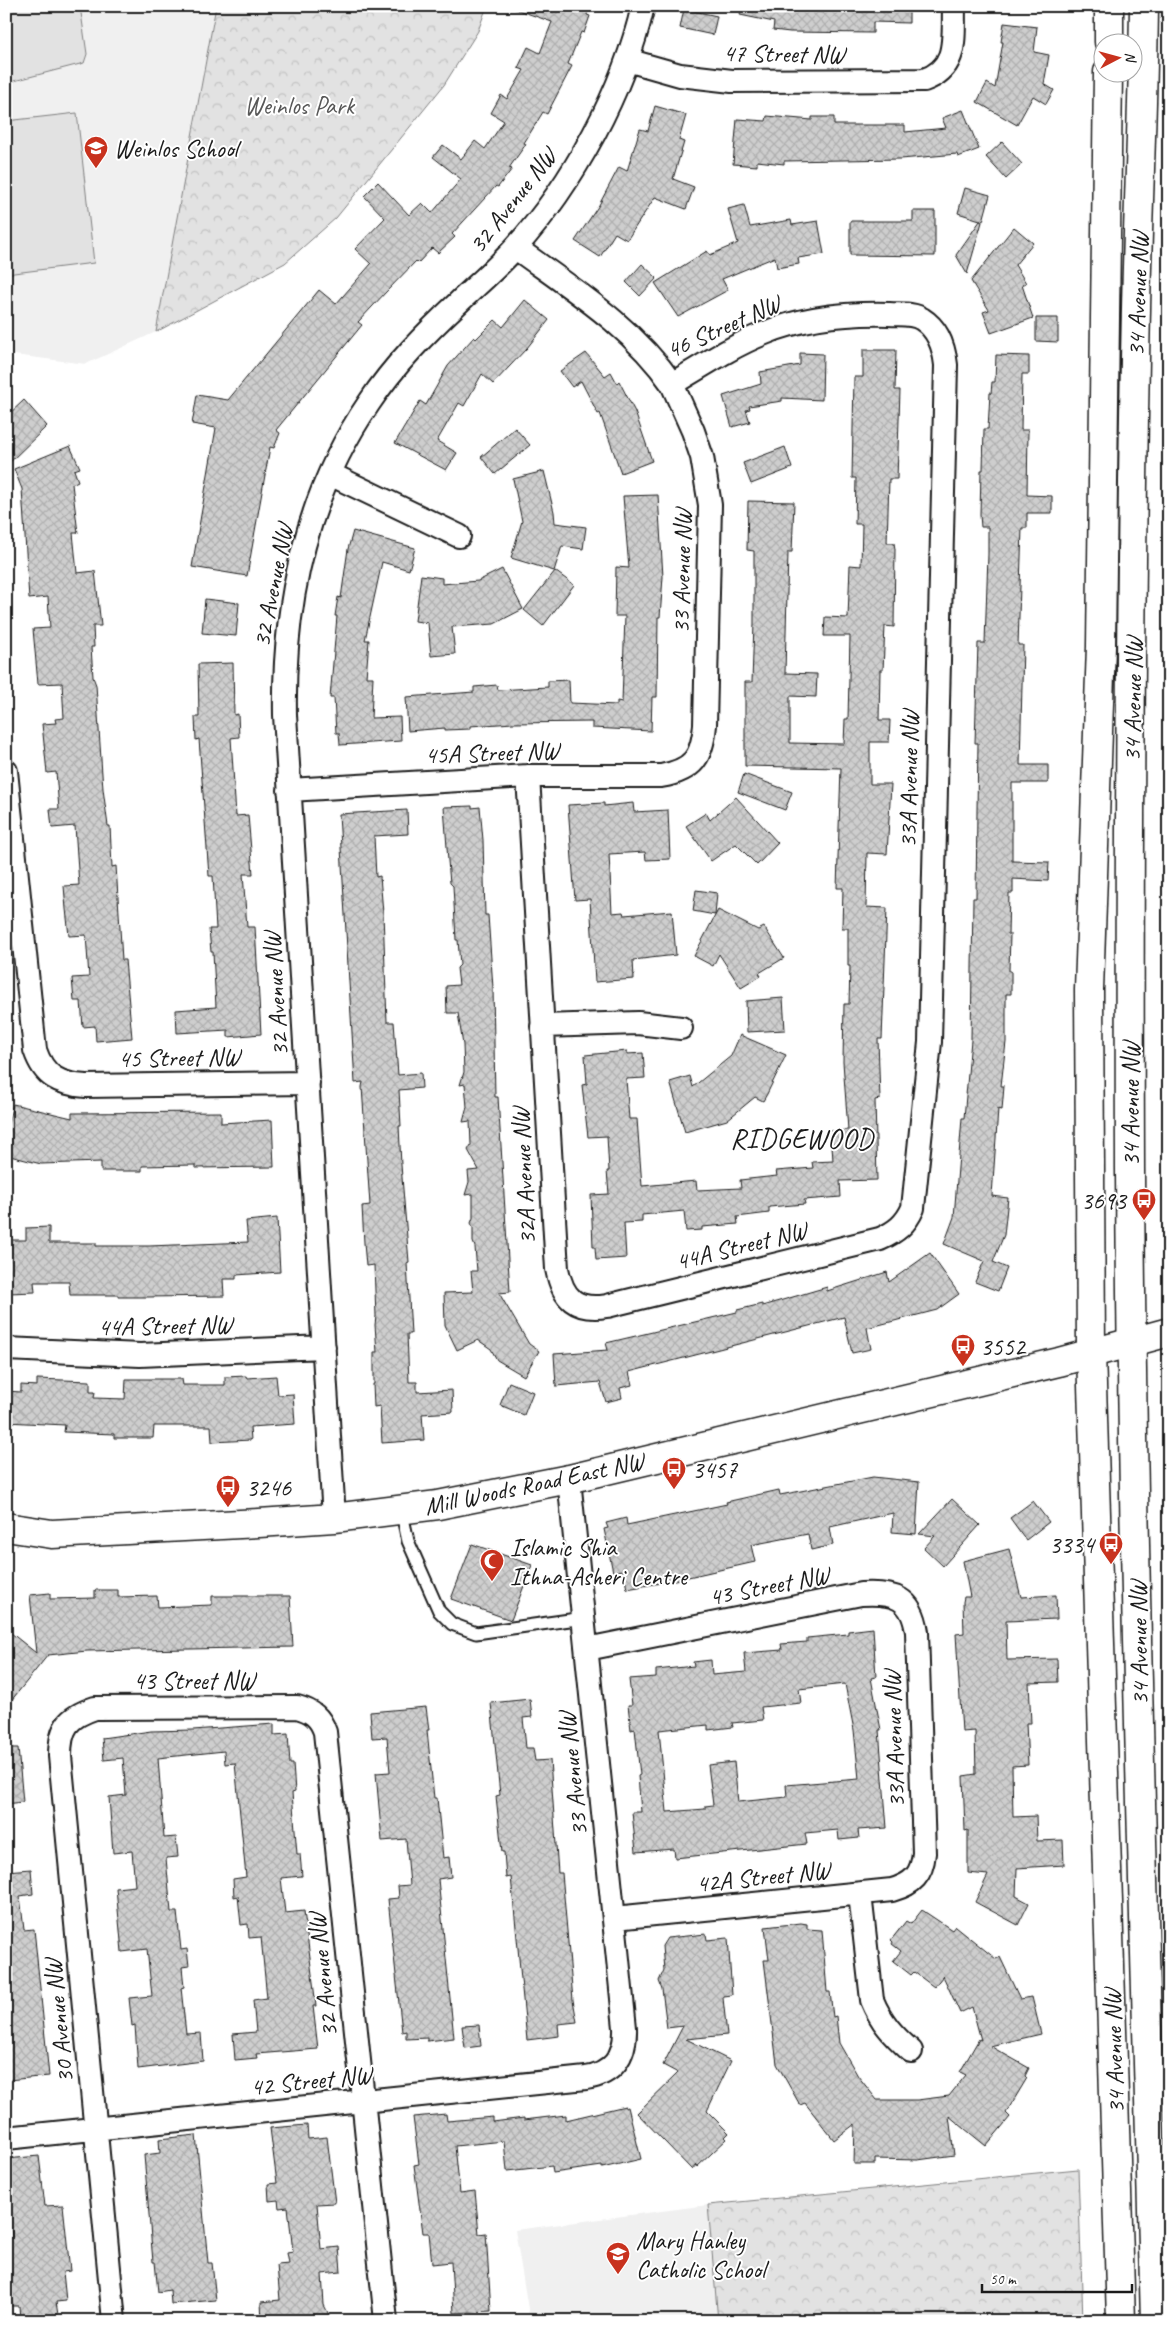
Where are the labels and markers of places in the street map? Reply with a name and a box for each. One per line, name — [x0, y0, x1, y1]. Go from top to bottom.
place label: Weinlos School — [114, 133, 242, 165]
school or university icon: Weinlos School — [83, 135, 109, 169]
place label: 3693 — [1081, 1185, 1128, 1217]
bus stop icon: 3693 — [1131, 1187, 1157, 1221]
place label: 3552 — [980, 1331, 1027, 1363]
bus stop icon: 3552 — [950, 1333, 976, 1367]
place label: 3457 — [692, 1454, 739, 1486]
bus stop icon: 3457 — [661, 1456, 687, 1490]
place label: 3246 — [246, 1472, 292, 1504]
bus stop icon: 3246 — [215, 1474, 241, 1508]
place label: 3334 — [1049, 1529, 1097, 1561]
bus stop icon: 3334 — [1098, 1531, 1124, 1565]
place label: Islamic Shia Ithna-Asheri Centre — [510, 1532, 689, 1593]
mosque icon: Islamic Shia Ithna-Asheri Centre — [479, 1548, 505, 1582]
place label: Mary Hanley Catholic School — [636, 2225, 770, 2286]
school or university icon: Mary Hanley Catholic School — [605, 2241, 631, 2275]

